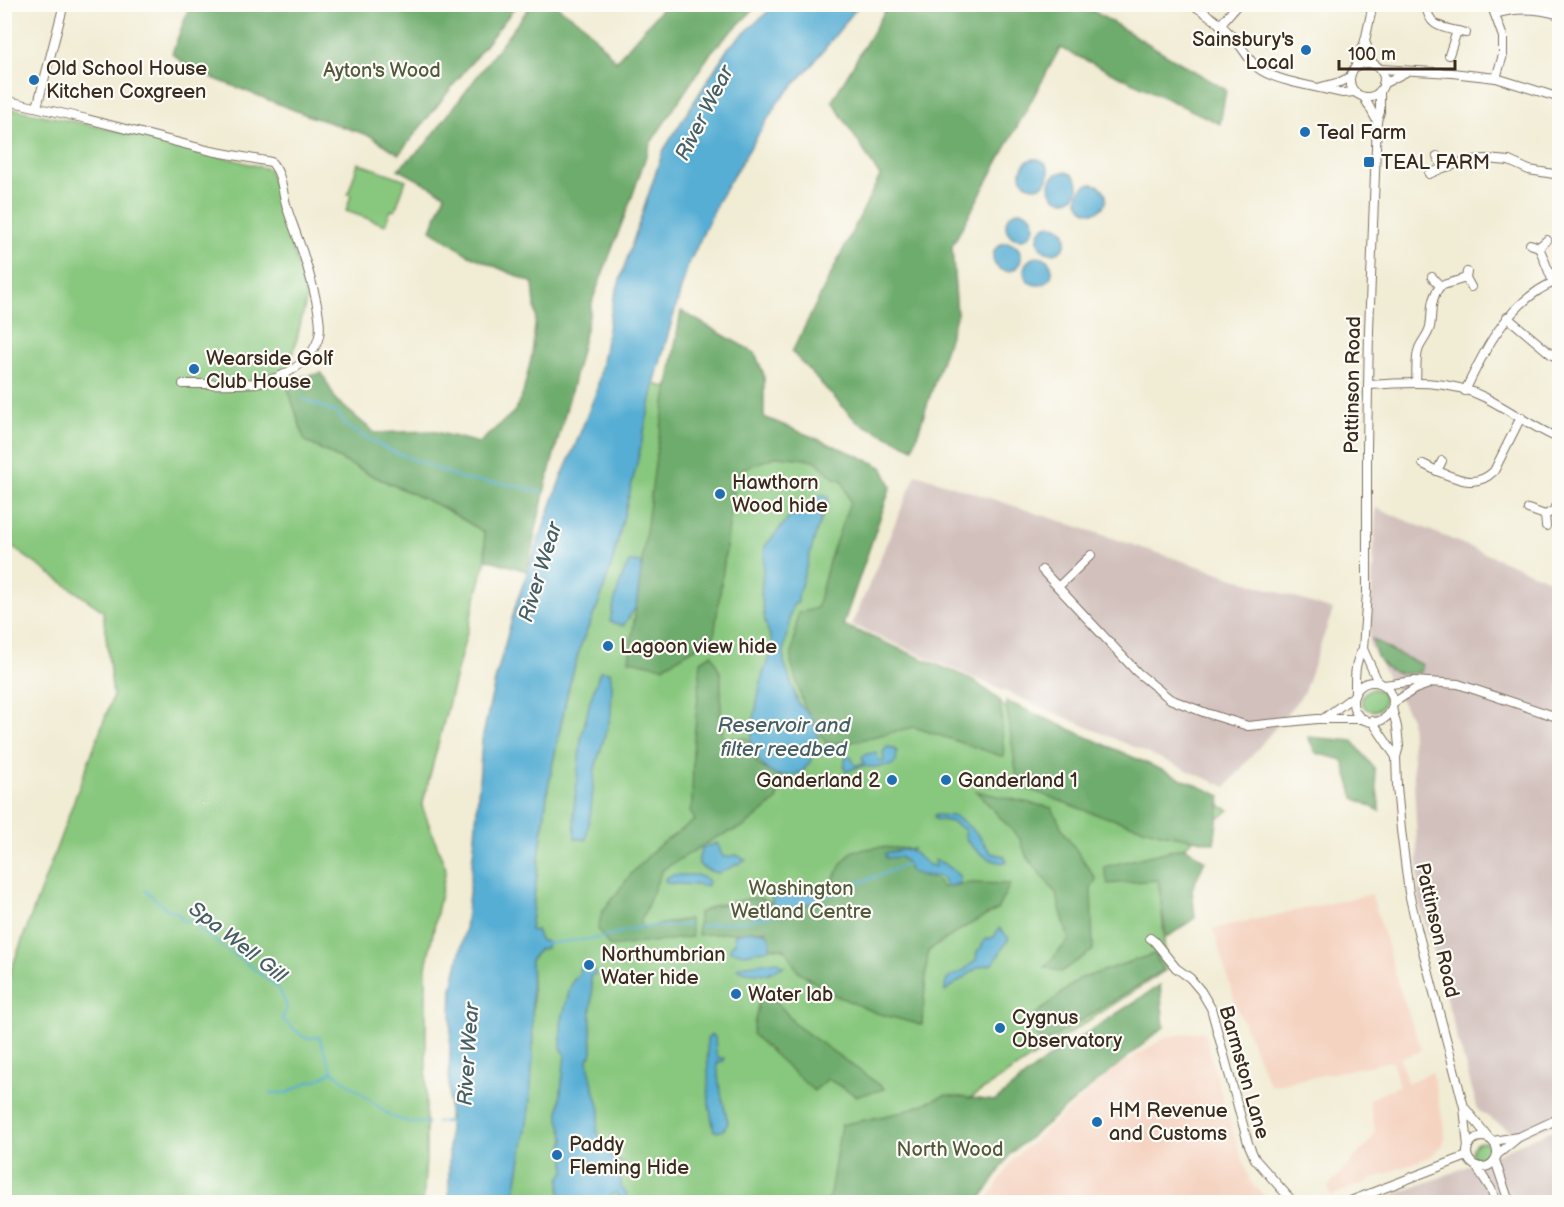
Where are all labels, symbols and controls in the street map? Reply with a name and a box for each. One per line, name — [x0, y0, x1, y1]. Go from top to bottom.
place label: Sainsbury's Local — [1192, 28, 1294, 75]
scale bar — [1339, 33, 1454, 71]
marker: Sainsbury's Local — [1299, 43, 1313, 57]
text: 100 m — [1348, 44, 1396, 65]
place label: Old School House Kitchen Coxgreen — [46, 57, 207, 104]
park label: Ayton's Wood — [323, 59, 441, 83]
water label: River Wear — [670, 60, 740, 165]
marker: Old School House Kitchen Coxgreen — [27, 73, 41, 87]
place label: Teal Farm — [1317, 121, 1406, 145]
marker: Teal Farm — [1298, 125, 1312, 139]
place label: TEAL FARM — [1381, 151, 1490, 175]
marker: TEAL FARM — [1362, 155, 1376, 169]
street label: Pattinson Road — [1340, 316, 1366, 454]
place label: Wearside Golf Club House — [206, 347, 334, 394]
marker: Wearside Golf Club House — [187, 362, 201, 376]
place label: Hawthorn Wood hide — [732, 471, 828, 518]
marker: Hawthorn Wood hide — [713, 487, 727, 501]
water label: River Wear — [513, 518, 568, 625]
place label: Lagoon view hide — [620, 635, 777, 659]
marker: Lagoon view hide — [601, 639, 615, 653]
water label: Reservoir and filter reedbed — [717, 713, 851, 762]
place label: Ganderland 2 — [756, 769, 880, 793]
place label: Ganderland 1 — [958, 769, 1078, 793]
marker: Ganderland 2 — [885, 773, 899, 787]
marker: Ganderland 1 — [939, 773, 953, 787]
street label: Pattinson Road — [1410, 860, 1464, 1000]
park label: Washington Wetland Centre — [730, 877, 872, 924]
water label: Spa Well Gill — [184, 896, 293, 989]
place label: Northumbrian Water hide — [601, 943, 726, 990]
marker: Northumbrian Water hide — [582, 958, 596, 972]
place label: Water lab — [748, 983, 833, 1007]
marker: Water lab — [729, 987, 743, 1001]
water label: River Wear — [452, 1000, 485, 1106]
street label: Barmston Lane — [1214, 1003, 1275, 1142]
place label: Cygnus Observatory — [1012, 1006, 1122, 1053]
marker: Cygnus Observatory — [993, 1021, 1007, 1035]
place label: HM Revenue and Customs — [1109, 1099, 1228, 1146]
marker: HM Revenue and Customs — [1090, 1115, 1104, 1129]
place label: Paddy Fleming Hide — [569, 1133, 689, 1180]
park label: North Wood — [897, 1138, 1003, 1162]
marker: Paddy Fleming Hide — [550, 1148, 564, 1162]

